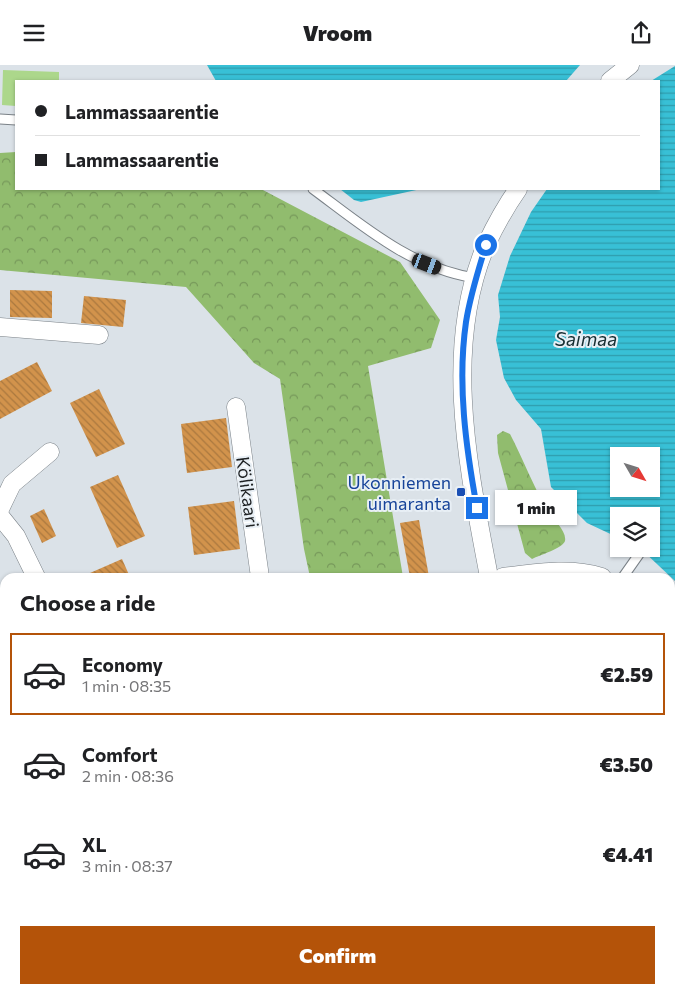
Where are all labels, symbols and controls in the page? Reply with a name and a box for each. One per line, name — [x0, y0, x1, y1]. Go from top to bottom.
icon: menu — [20, 19, 48, 47]
text: Vroom — [303, 19, 372, 46]
icon: share — [627, 19, 655, 47]
text: Lammassaarentie — [65, 100, 219, 123]
text: Lammassaarentie — [65, 148, 219, 171]
route start — [475, 234, 497, 256]
car — [410, 252, 443, 276]
water label: Saimaa — [555, 327, 617, 350]
north arrow — [610, 447, 660, 497]
map controls — [610, 447, 660, 557]
street label: Kölikaari — [232, 455, 264, 529]
place label: Ukonniemen uimaranta — [347, 471, 451, 514]
marker: Ukonniemen uimaranta — [455, 486, 467, 498]
callout: 1 min — [494, 491, 577, 525]
route end — [466, 497, 488, 519]
text: 1 min — [517, 498, 555, 517]
button: layers — [610, 507, 660, 557]
text: Choose a ride — [20, 589, 155, 616]
icon: car — [22, 652, 67, 697]
text: Economy — [82, 653, 163, 676]
text: €2.59 — [600, 663, 653, 686]
text: 1 min · 08:35 — [82, 676, 171, 695]
icon: car — [22, 742, 67, 787]
text: Comfort — [82, 743, 158, 766]
text: €3.50 — [599, 753, 653, 776]
text: 2 min · 08:36 — [82, 766, 174, 785]
icon: car — [22, 832, 67, 877]
text: XL — [82, 833, 107, 856]
text: €4.41 — [602, 843, 653, 866]
text: 3 min · 08:37 — [82, 856, 173, 875]
button: Confirm — [20, 926, 655, 984]

